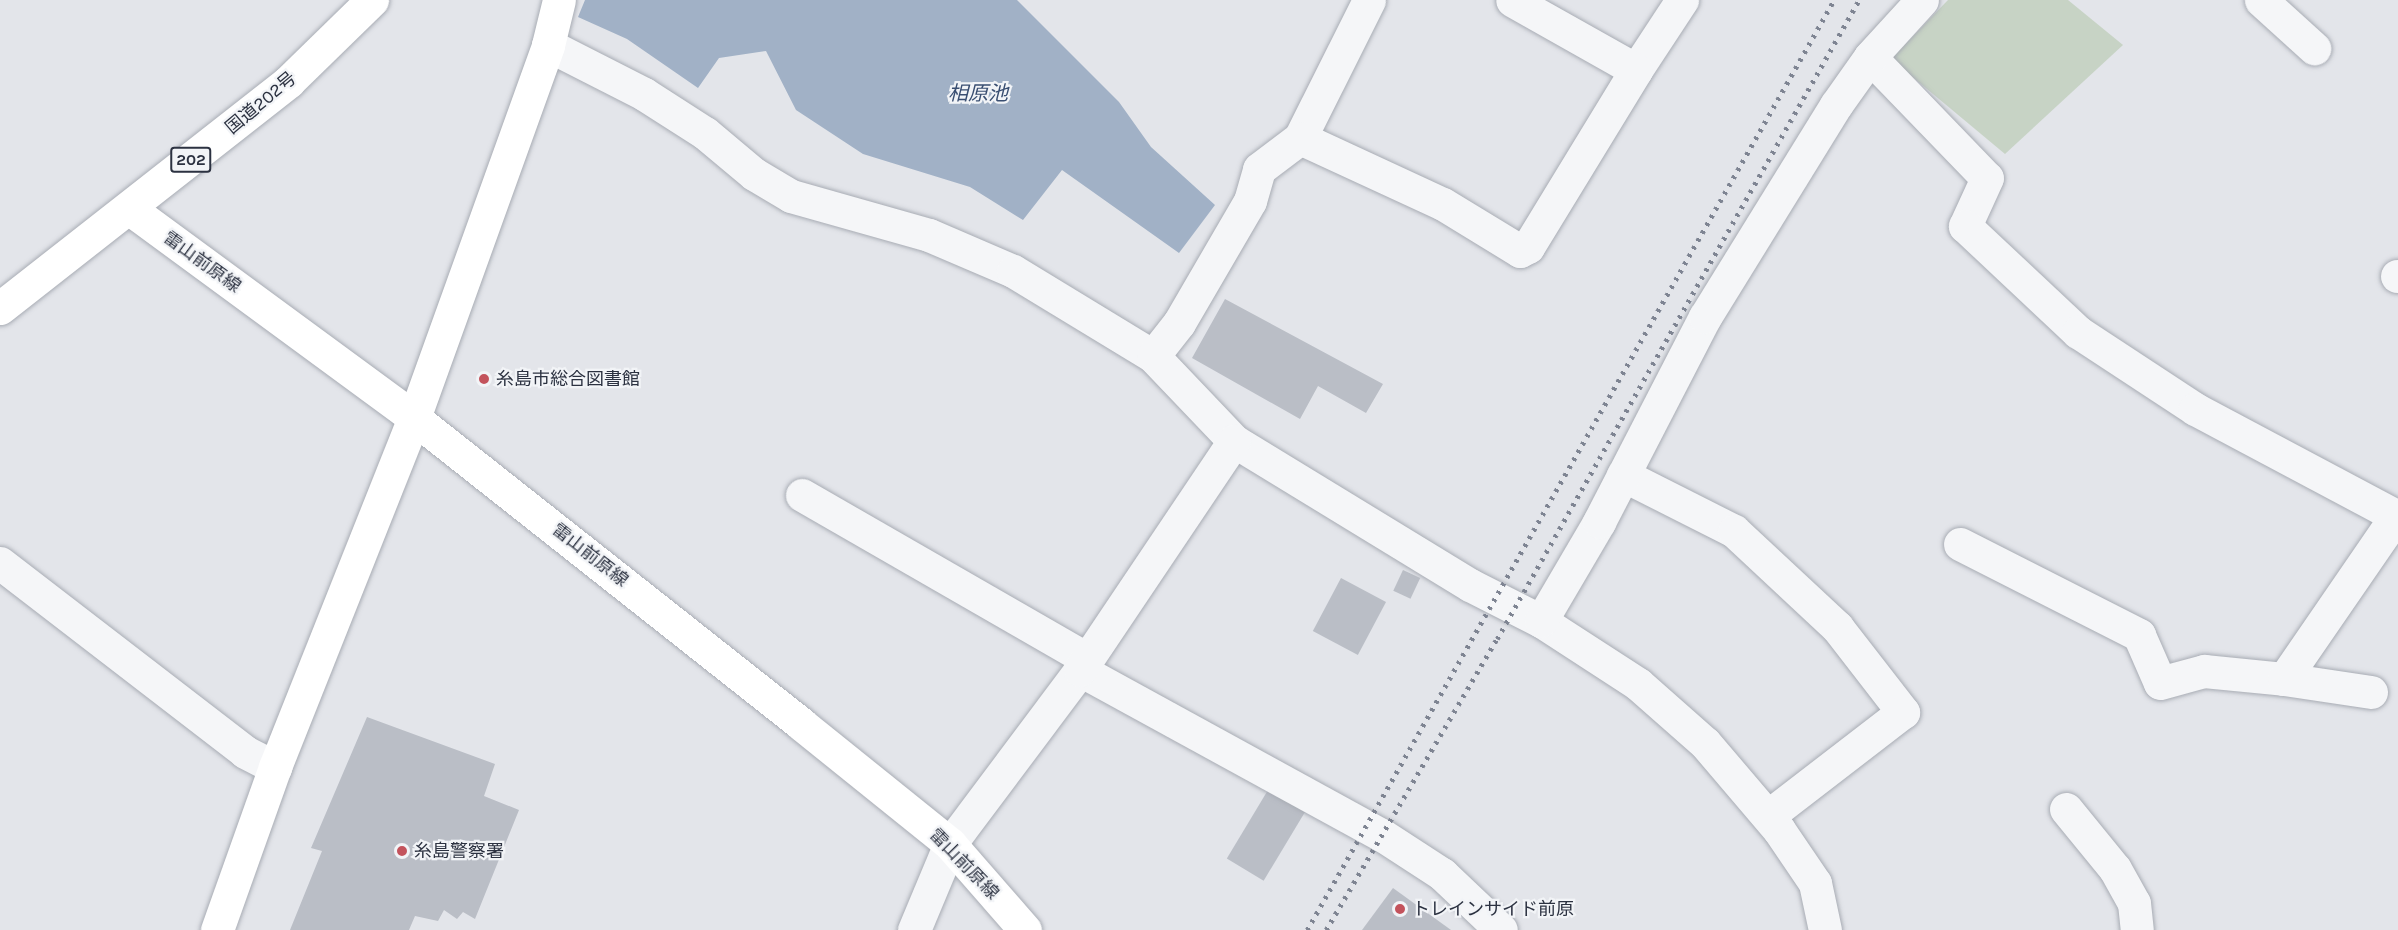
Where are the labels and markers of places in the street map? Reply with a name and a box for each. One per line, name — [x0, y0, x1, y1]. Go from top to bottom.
place label: 糸島市総合図書館 — [496, 368, 640, 390]
marker: 糸島市総合図書館 — [477, 372, 491, 386]
place label: 糸島警察署 — [414, 840, 504, 862]
marker: 糸島警察署 — [395, 844, 409, 858]
place label: トレインサイド前原 — [1412, 898, 1574, 920]
marker: トレインサイド前原 — [1393, 902, 1407, 916]

